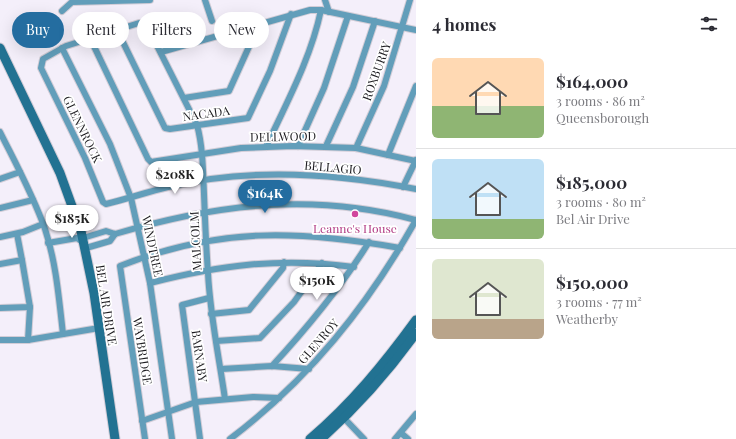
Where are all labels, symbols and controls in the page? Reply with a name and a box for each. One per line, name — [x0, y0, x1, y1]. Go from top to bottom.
chip: Buy — [12, 12, 64, 48]
chip: Rent — [72, 12, 129, 48]
chip: Filters — [137, 12, 206, 48]
chip: New — [214, 12, 269, 48]
text: 4 homes — [432, 13, 496, 35]
icon: filters — [698, 13, 720, 35]
street label: ROXBURRY — [358, 38, 394, 103]
text: $164,000 — [556, 70, 628, 92]
icon: home — [464, 74, 512, 122]
text: 3 rooms · 86 m² — [556, 92, 645, 109]
street label: GLENNROCK — [60, 93, 106, 165]
street label: NACADA — [181, 102, 231, 124]
text: Queensborough — [556, 109, 649, 126]
street label: DELLWOOD — [250, 127, 316, 145]
street label: BELLAGIO — [304, 157, 362, 177]
pin: $208K — [147, 161, 203, 195]
text: $208K — [155, 165, 195, 182]
text: $185,000 — [556, 171, 627, 193]
icon: home — [464, 175, 512, 223]
pin: $164K — [237, 180, 293, 214]
text: $164K — [247, 184, 283, 201]
text: 3 rooms · 80 m² — [556, 193, 646, 210]
pin: $185K — [44, 205, 100, 239]
text: $185K — [55, 209, 89, 226]
marker: Leanne's House — [350, 209, 360, 219]
text: Bel Air Drive — [556, 210, 630, 227]
street label: MALCOLM — [185, 211, 205, 271]
street label: WINDTREE — [139, 213, 167, 278]
place label: Leanne's House — [313, 220, 397, 236]
street label: BEL AIR DRIVE — [93, 263, 121, 347]
pin: $150K — [289, 267, 345, 301]
text: $150K — [299, 271, 335, 288]
text: $150,000 — [556, 271, 628, 293]
icon: home — [464, 275, 512, 323]
text: 3 rooms · 77 m² — [556, 293, 642, 310]
text: Weatherby — [556, 310, 618, 327]
street label: GLENROY — [294, 314, 343, 367]
street label: WAYBRIDGE — [130, 315, 156, 386]
street label: BARNABY — [188, 329, 212, 384]

